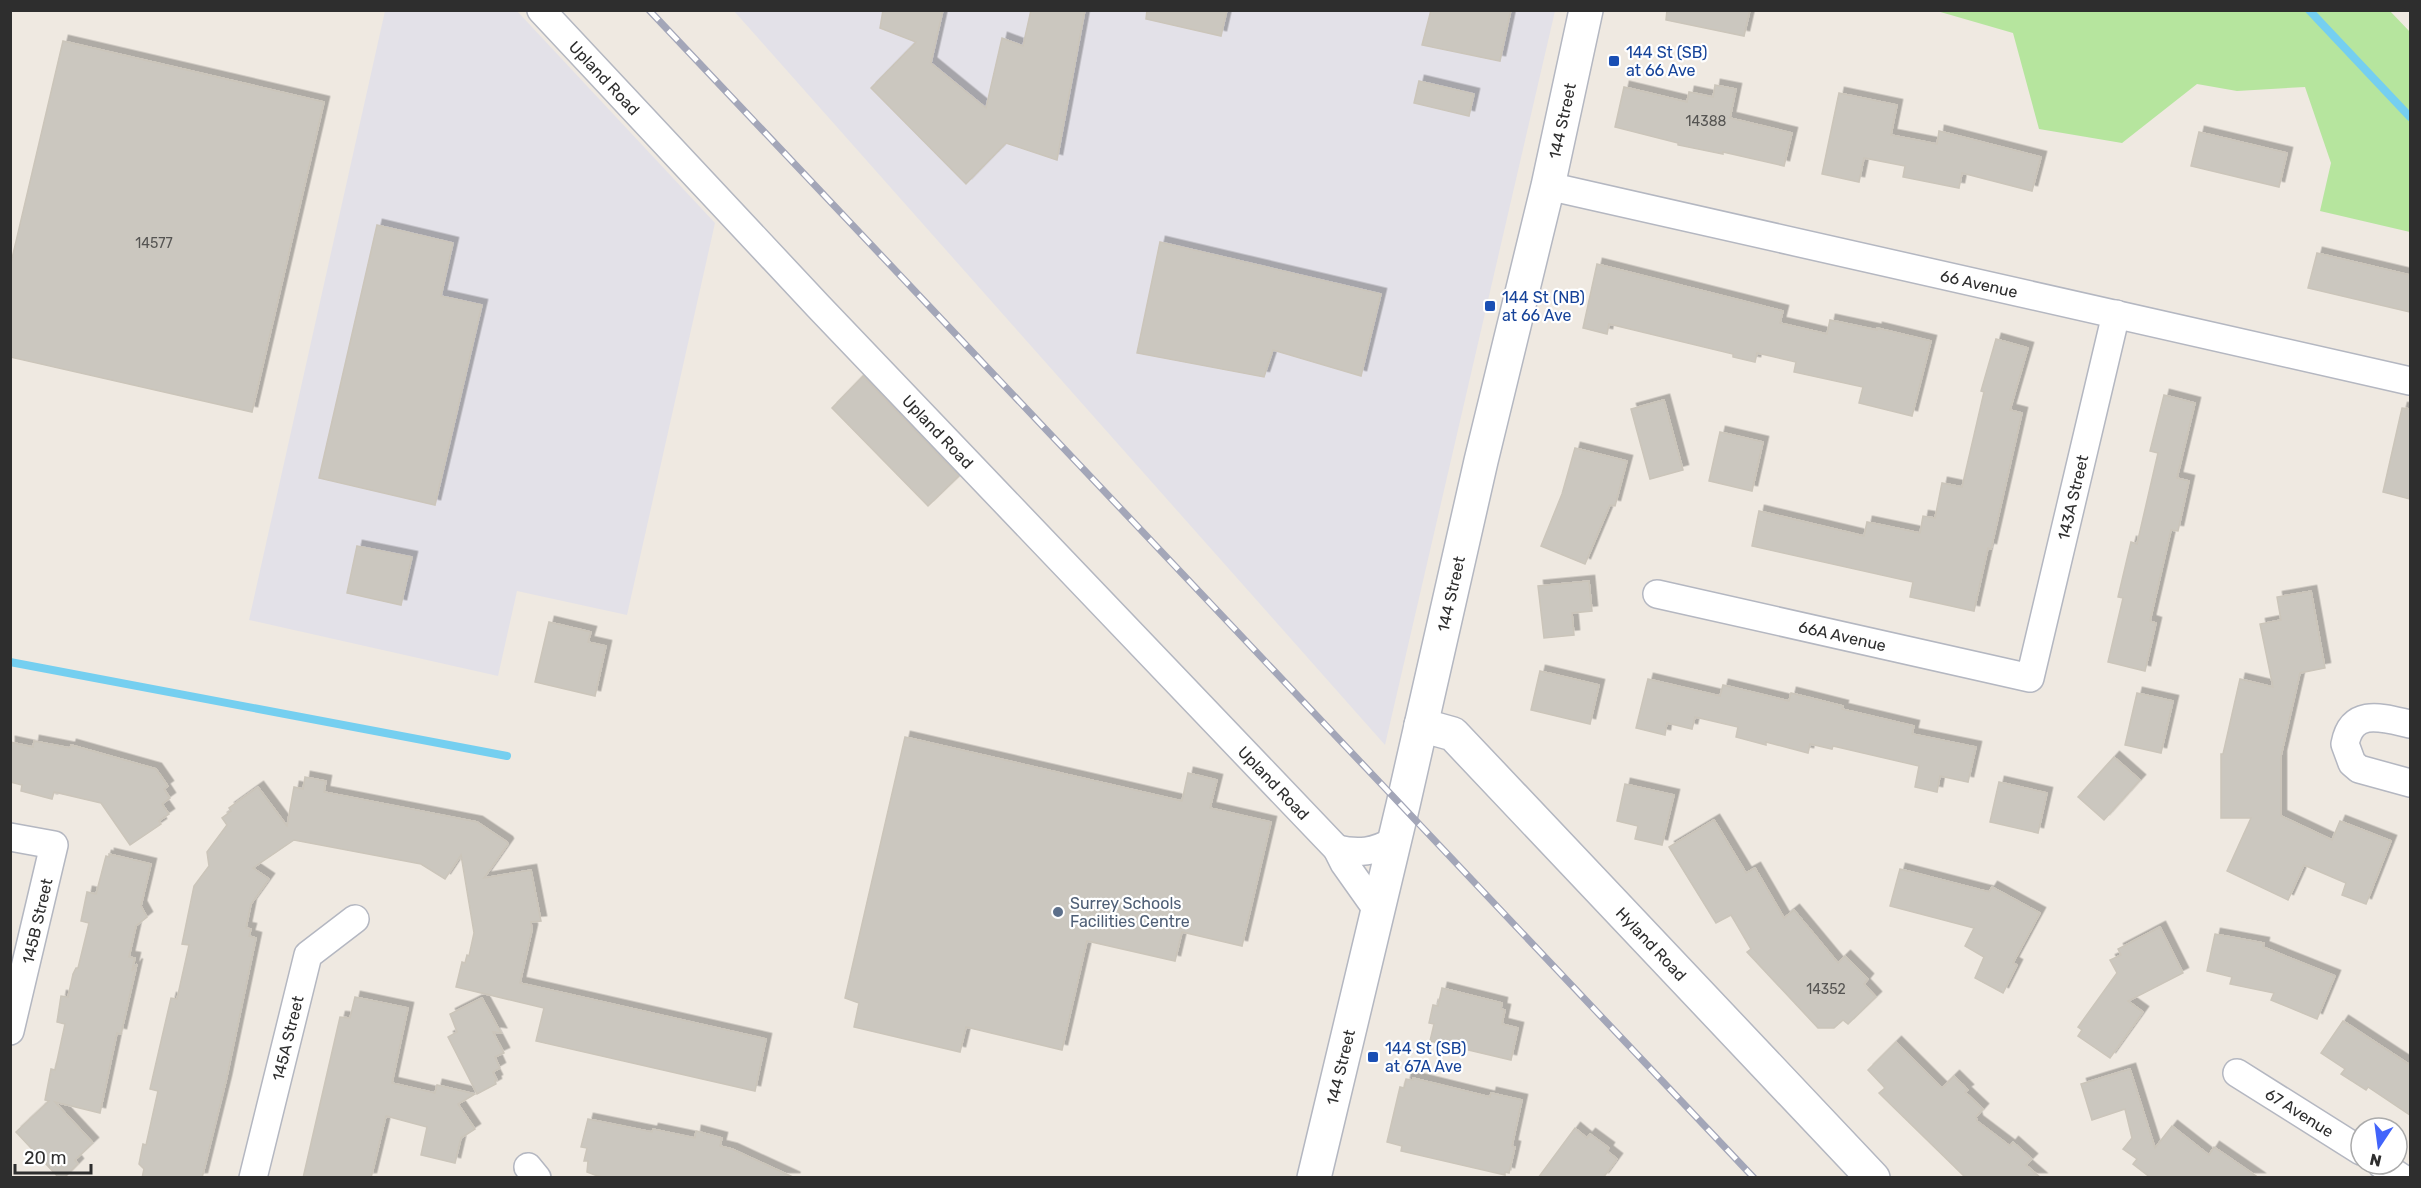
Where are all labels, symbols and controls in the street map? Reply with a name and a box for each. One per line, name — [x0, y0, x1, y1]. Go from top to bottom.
street label: Upland Road — [565, 37, 643, 119]
place label: 144 St (SB) at 66 Ave — [1626, 43, 1707, 80]
marker: 144 St (SB) at 66 Ave — [1607, 54, 1621, 68]
street label: 144 Street — [1545, 81, 1580, 160]
house number: 14388 — [1686, 113, 1727, 130]
house number: 14577 — [135, 235, 173, 252]
street label: 66 Avenue — [1938, 266, 2020, 302]
place label: 144 St (NB) at 66 Ave — [1502, 288, 1585, 325]
marker: 144 St (NB) at 66 Ave — [1483, 299, 1497, 313]
street label: Upland Road — [898, 391, 977, 473]
street label: 143A Street — [2054, 453, 2092, 542]
street label: 144 Street — [1434, 554, 1469, 634]
street label: 66A Avenue — [1797, 617, 1888, 655]
street label: Upland Road — [1234, 742, 1313, 824]
street label: 145B Street — [18, 877, 57, 966]
place label: Surrey Schools Facilities Centre — [1070, 894, 1190, 931]
street label: Hyland Road — [1612, 903, 1690, 985]
marker: Surrey Schools Facilities Centre — [1051, 905, 1065, 919]
house number: 14352 — [1806, 981, 1846, 998]
street label: 145A Street — [268, 994, 308, 1083]
street label: 144 Street — [1323, 1028, 1359, 1107]
place label: 144 St (SB) at 67A Ave — [1385, 1039, 1466, 1076]
marker: 144 St (SB) at 67A Ave — [1366, 1050, 1380, 1064]
street label: 67 Avenue — [2262, 1084, 2337, 1141]
north arrow — [2349, 1116, 2409, 1176]
scale bar — [15, 1137, 92, 1175]
text: 20 m — [24, 1147, 66, 1169]
text: N — [2368, 1150, 2383, 1171]

